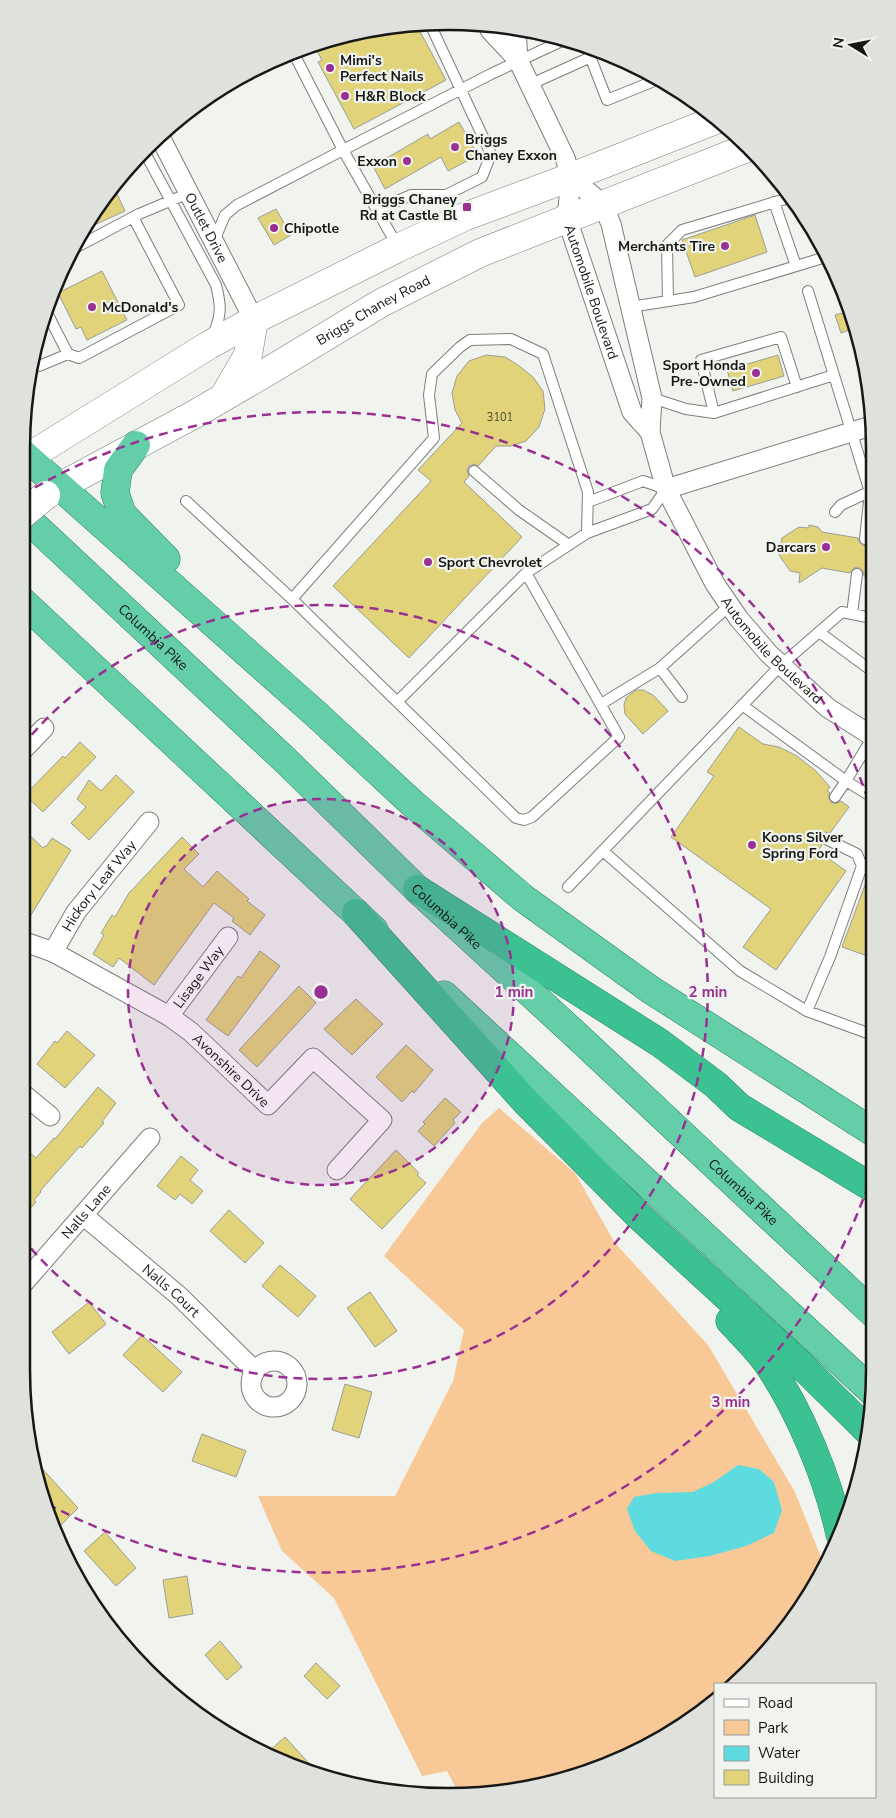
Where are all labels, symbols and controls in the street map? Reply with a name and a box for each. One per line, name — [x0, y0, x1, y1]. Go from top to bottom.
north arrow — [826, 20, 876, 70]
text: N — [828, 36, 849, 50]
place label: Mimi's Perfect Nails — [340, 51, 424, 86]
marker: Mimi's Perfect Nails — [324, 62, 336, 74]
place label: H&R Block — [355, 87, 426, 106]
marker: H&R Block — [339, 90, 351, 102]
place label: Briggs Chaney Exxon — [465, 130, 557, 165]
marker: Briggs Chaney Exxon — [449, 141, 461, 153]
place label: Exxon — [357, 152, 397, 171]
marker: Exxon — [401, 155, 413, 167]
street label: Outlet Drive — [181, 189, 232, 266]
place label: Briggs Chaney Rd at Castle Bl — [360, 190, 458, 225]
marker: Briggs Chaney Rd at Castle Bl — [461, 201, 473, 213]
place label: Chipotle — [284, 219, 339, 238]
marker: Chipotle — [268, 222, 280, 234]
street label: Automobile Boulevard — [560, 222, 623, 362]
place label: Merchants Tire — [618, 237, 715, 256]
marker: Merchants Tire — [719, 240, 731, 252]
street label: Briggs Chaney Road — [313, 270, 433, 350]
place label: McDonald's — [102, 298, 179, 317]
marker: McDonald's — [86, 301, 98, 313]
place label: Sport Honda Pre-Owned — [663, 356, 746, 391]
marker: Sport Honda Pre-Owned — [750, 367, 762, 379]
house number: 3101 — [487, 410, 513, 425]
place label: Darcars — [766, 538, 816, 557]
marker: Darcars — [820, 541, 832, 553]
place label: Sport Chevrolet — [438, 553, 542, 572]
marker: Sport Chevrolet — [422, 556, 434, 568]
street label: Automobile Boulevard — [717, 593, 827, 708]
street label: Columbia Pike — [114, 599, 193, 674]
place label: Koons Silver Spring Ford — [762, 828, 844, 863]
street label: Hickory Leaf Way — [57, 835, 141, 935]
marker: Koons Silver Spring Ford — [746, 839, 758, 851]
street label: Columbia Pike — [407, 879, 486, 954]
street label: Lisage Way — [169, 941, 228, 1012]
text: 1 min — [495, 982, 533, 1002]
text: 2 min — [689, 982, 727, 1002]
centre of rings — [312, 983, 330, 1001]
street label: Avonshire Drive — [188, 1029, 274, 1111]
street label: Columbia Pike — [704, 1154, 783, 1229]
street label: Nalls Lane — [57, 1180, 115, 1243]
street label: Nalls Court — [138, 1260, 204, 1321]
text: 3 min — [712, 1392, 750, 1412]
legend — [714, 1683, 876, 1798]
text: Road — [758, 1693, 793, 1713]
text: Park — [758, 1718, 788, 1738]
text: Water — [758, 1743, 801, 1763]
text: Building — [758, 1768, 814, 1788]

